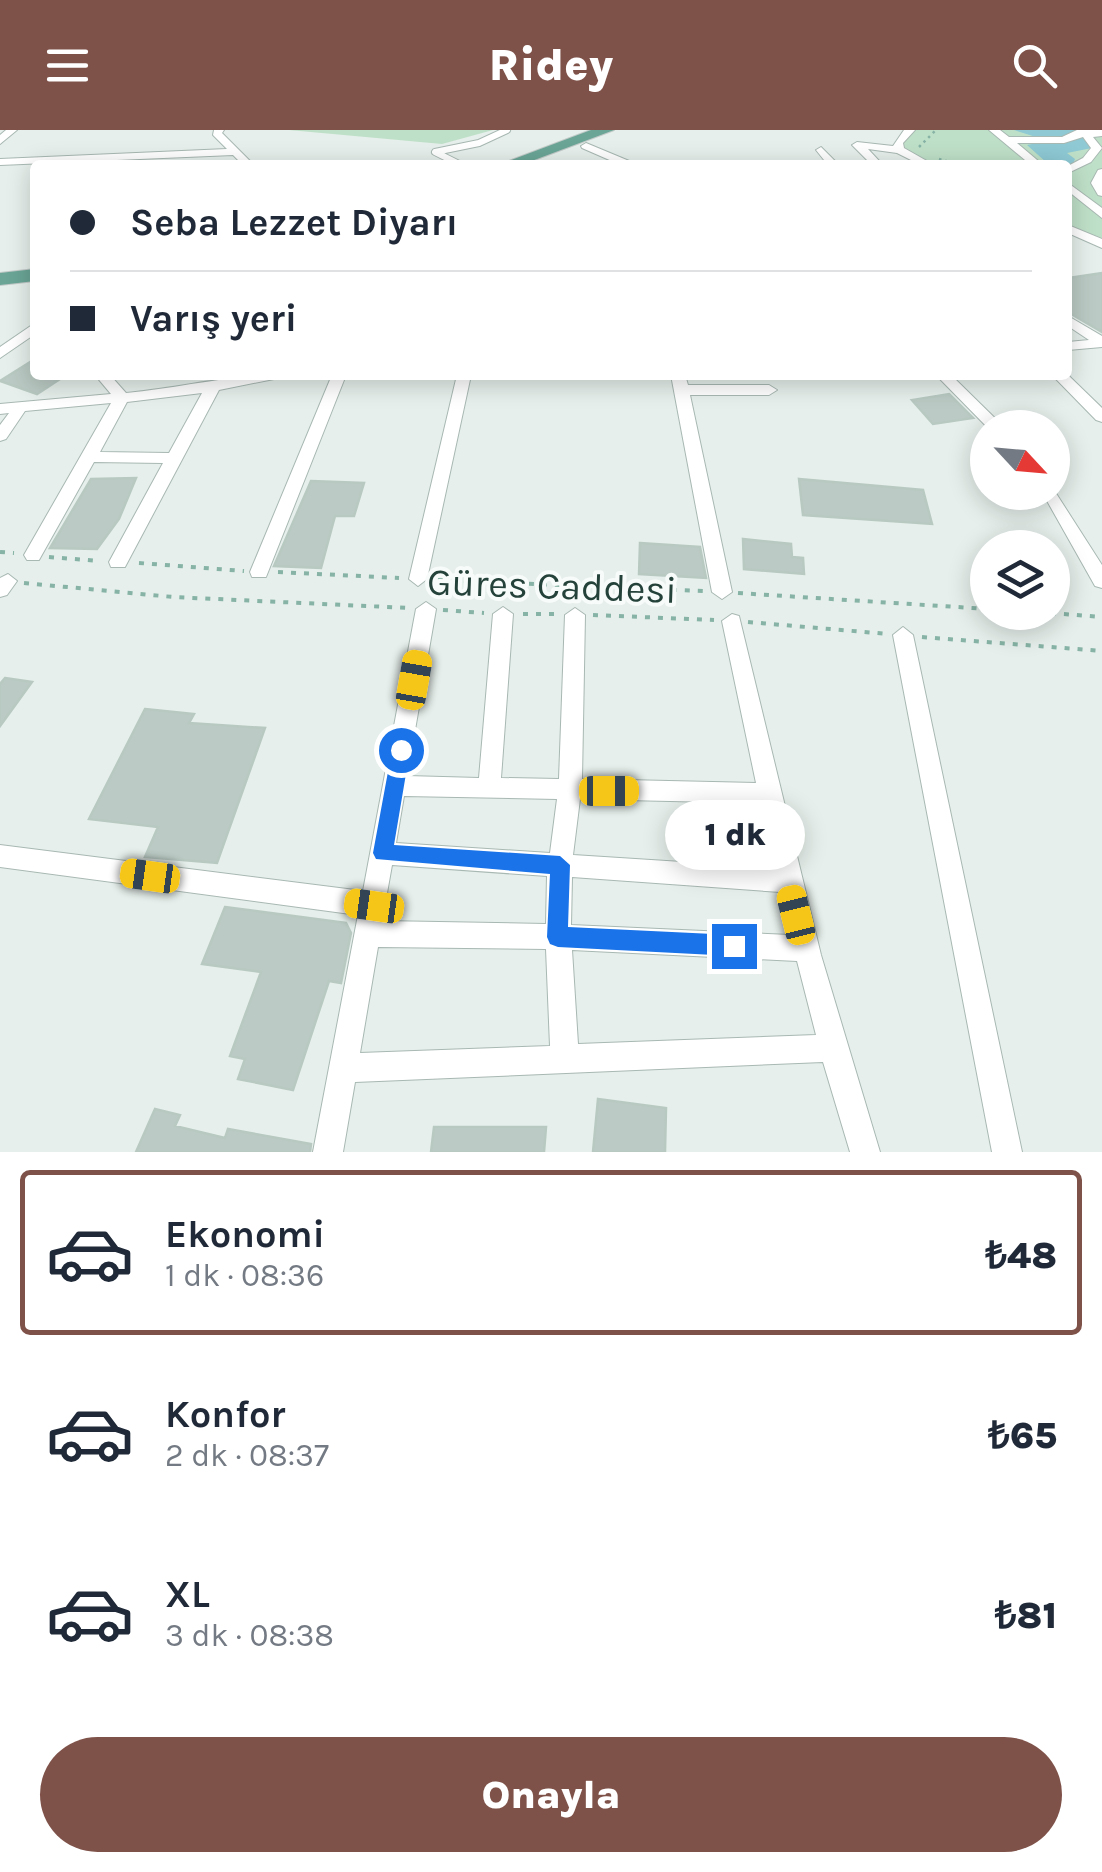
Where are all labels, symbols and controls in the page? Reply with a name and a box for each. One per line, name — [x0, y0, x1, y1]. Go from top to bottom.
icon: menu — [40, 38, 95, 93]
icon: search — [1007, 38, 1062, 93]
text: Ridey — [489, 39, 613, 91]
text: Seba Lezzet Diyarı — [130, 200, 458, 245]
text: Varış yeri — [130, 296, 297, 341]
north arrow — [970, 410, 1070, 510]
map controls — [970, 410, 1070, 630]
button: layers — [970, 530, 1070, 630]
street label: Güres Caddesi — [426, 559, 678, 613]
car — [394, 648, 434, 712]
route start — [379, 728, 424, 773]
car — [579, 776, 639, 806]
callout: 1 dk — [664, 801, 804, 871]
text: 1 dk — [704, 816, 766, 853]
car — [118, 857, 182, 895]
car — [774, 882, 818, 948]
car — [342, 887, 406, 925]
route end — [712, 924, 757, 969]
icon: car — [45, 1208, 135, 1298]
text: Ekonomi — [165, 1212, 325, 1257]
text: ₺48 — [985, 1233, 1057, 1278]
text: 1 dk · 08:36 — [165, 1257, 324, 1294]
icon: car — [45, 1388, 135, 1478]
text: Konfor — [165, 1392, 285, 1437]
text: ₺65 — [988, 1413, 1057, 1458]
text: 2 dk · 08:37 — [165, 1437, 329, 1474]
icon: car — [45, 1568, 135, 1658]
text: XL — [165, 1572, 210, 1617]
text: ₺81 — [995, 1593, 1057, 1638]
text: 3 dk · 08:38 — [165, 1617, 334, 1654]
button: Onayla — [40, 1737, 1062, 1852]

